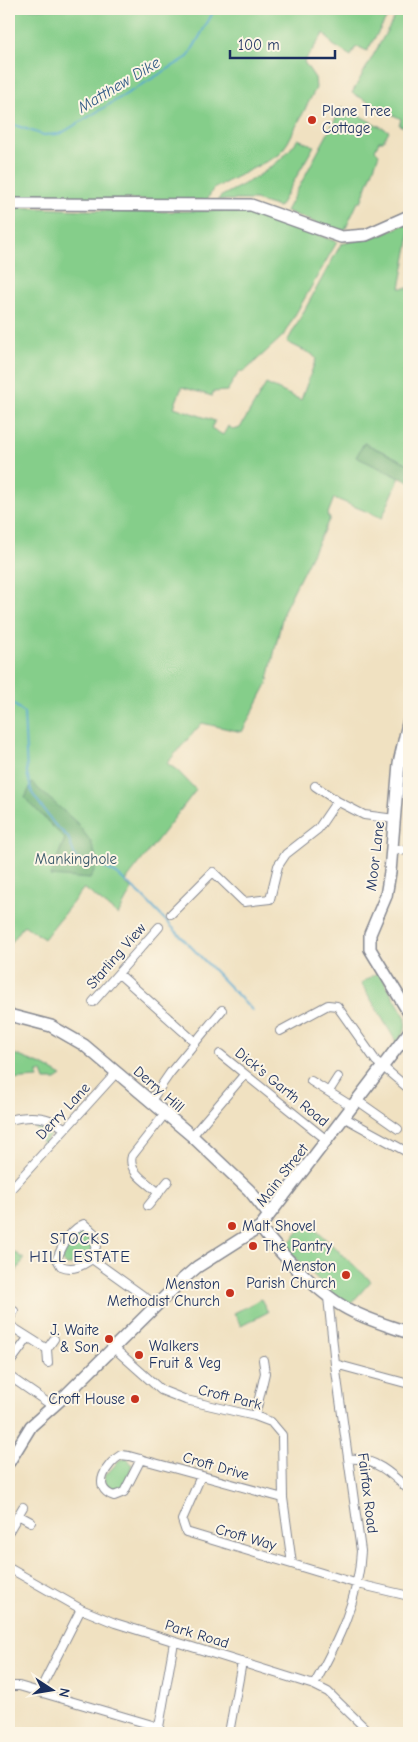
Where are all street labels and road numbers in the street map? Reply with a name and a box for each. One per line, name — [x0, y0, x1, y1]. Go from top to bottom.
street label: Moor Lane — [362, 820, 388, 892]
street label: Starling View — [82, 919, 150, 993]
street label: Dick's Garth Road — [231, 1044, 333, 1130]
street label: Derry Hill — [130, 1062, 188, 1116]
street label: Derry Lane — [32, 1078, 94, 1143]
street label: Main Street — [252, 1140, 312, 1210]
street label: Croft Park — [196, 1380, 264, 1414]
street label: Croft Drive — [181, 1448, 252, 1484]
street label: Fairfax Road — [354, 1452, 382, 1534]
street label: Croft Way — [213, 1520, 279, 1554]
street label: Park Road — [163, 1616, 231, 1652]

